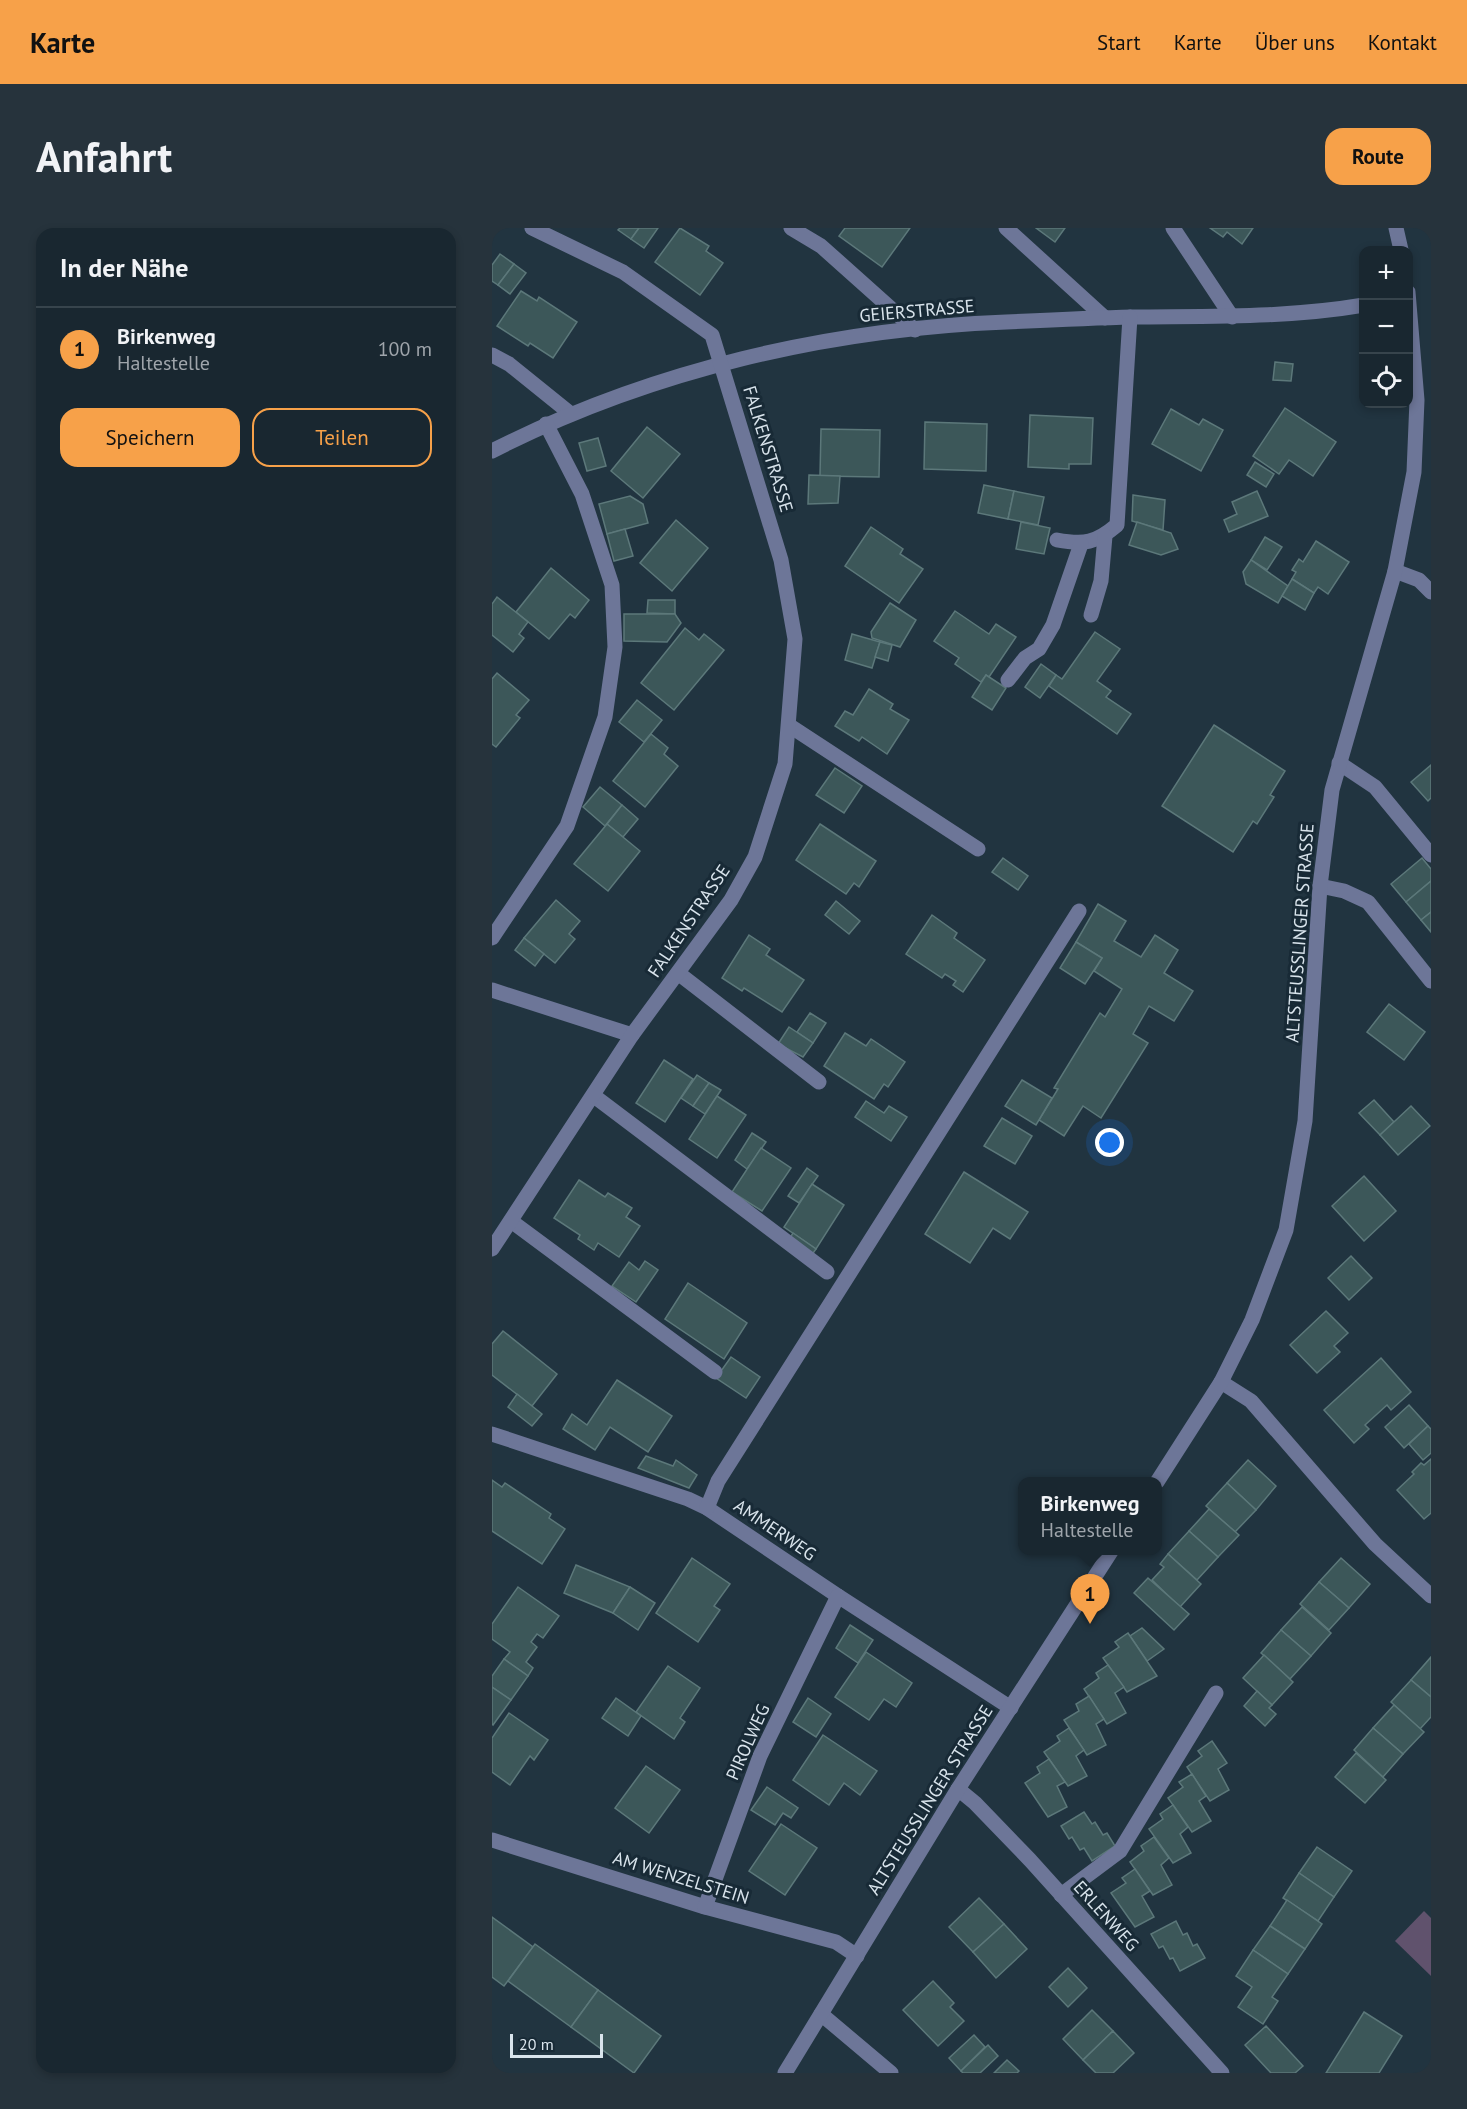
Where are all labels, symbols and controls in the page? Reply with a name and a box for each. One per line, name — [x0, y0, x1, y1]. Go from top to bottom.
text: Karte — [30, 24, 95, 61]
text: Start — [1097, 29, 1141, 56]
text: Karte — [1174, 29, 1222, 56]
text: Über uns — [1255, 29, 1335, 56]
text: Kontakt — [1368, 29, 1437, 56]
button: Route — [1325, 128, 1431, 185]
text: Anfahrt — [36, 129, 172, 184]
map controls — [1359, 246, 1413, 408]
button: + — [1359, 246, 1413, 300]
text: In der Nähe — [60, 251, 188, 284]
street label: GEIERSTRASSE — [859, 294, 975, 327]
button: − — [1359, 300, 1413, 354]
text: Birkenweg — [117, 322, 216, 350]
text: 1 — [74, 336, 85, 362]
text: 100 m — [378, 336, 432, 362]
text: Haltestelle — [117, 350, 210, 376]
button: locate — [1359, 354, 1413, 408]
street label: FALKENSTRASSE — [738, 383, 799, 515]
button: Speichern — [60, 408, 240, 467]
button: Teilen — [252, 408, 432, 467]
street label: ALTSTEUSSLINGER STRASSE — [1280, 823, 1319, 1043]
street label: FALKENSTRASSE — [642, 860, 735, 981]
your location — [1095, 1128, 1124, 1157]
popup — [1018, 1477, 1162, 1555]
text: Birkenweg — [1041, 1489, 1139, 1517]
street label: AMMERWEG — [730, 1494, 821, 1565]
text: Haltestelle — [1041, 1517, 1133, 1543]
pin: 1 — [1070, 1574, 1110, 1624]
street label: PIROLWEG — [721, 1700, 775, 1784]
street label: ALTSTEUSSLINGER STRASSE — [862, 1701, 998, 1899]
street label: AM WENZELSTEIN — [610, 1846, 752, 1909]
street label: ERLENWEG — [1069, 1876, 1144, 1956]
scale bar — [510, 2031, 603, 2058]
text: 20 m — [519, 2034, 554, 2054]

